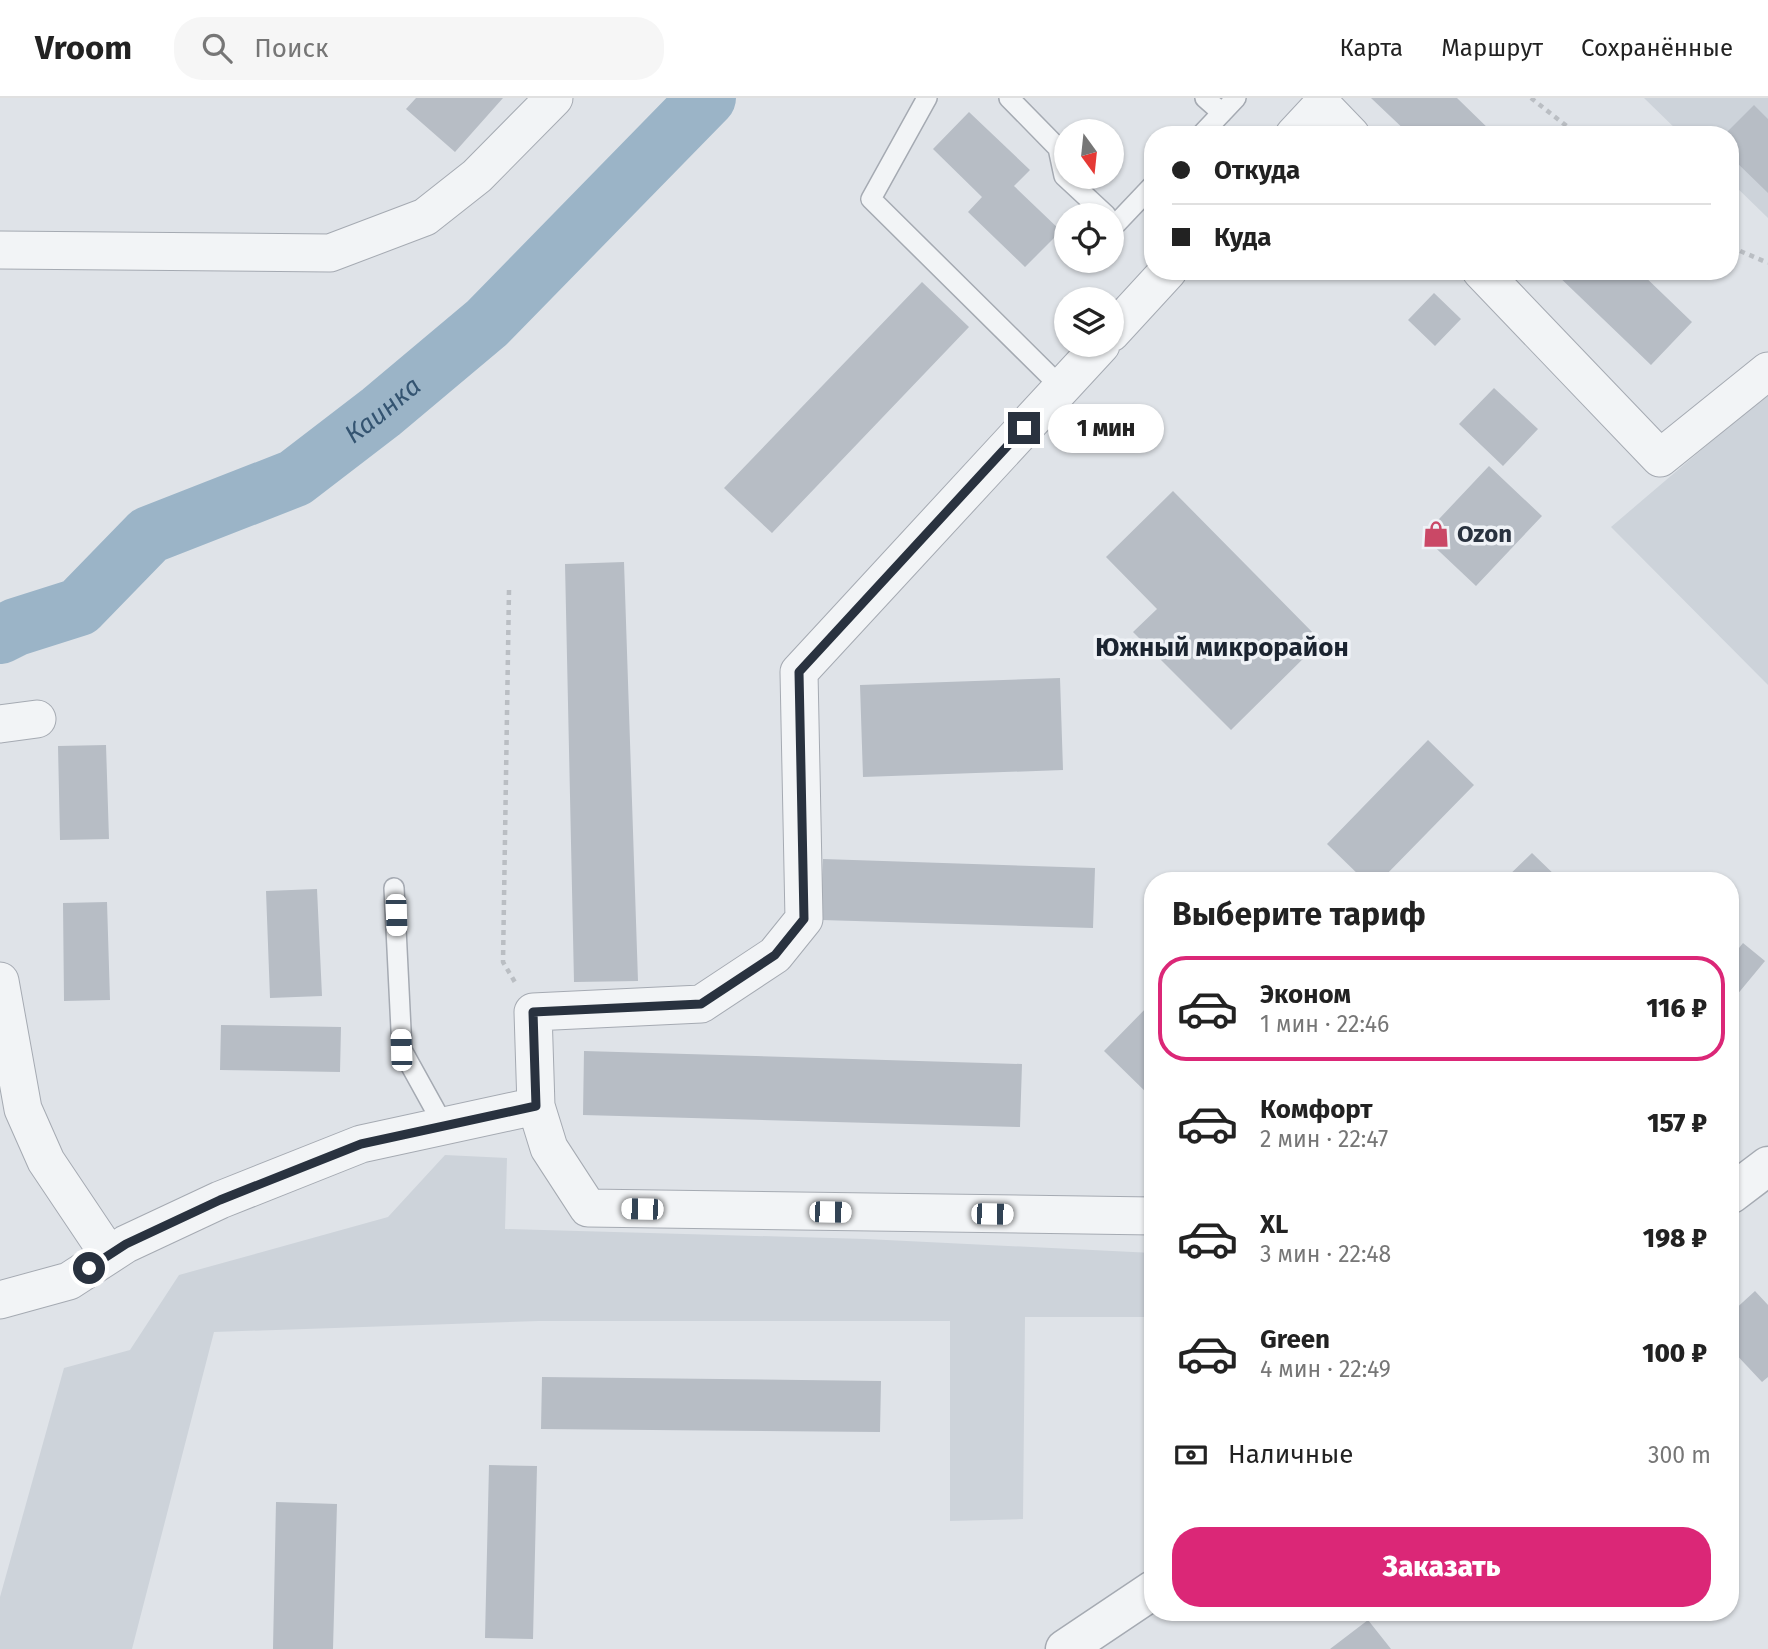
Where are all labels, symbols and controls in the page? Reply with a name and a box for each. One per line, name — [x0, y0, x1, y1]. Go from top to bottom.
search box — [174, 17, 664, 80]
text: Vroom — [35, 28, 132, 68]
icon: search — [198, 29, 236, 67]
text: Поиск — [254, 33, 328, 64]
text: Карта — [1340, 34, 1403, 62]
text: Маршрут — [1441, 34, 1543, 62]
text: Сохранённые — [1581, 34, 1733, 62]
north arrow — [1054, 119, 1124, 189]
map controls — [1054, 119, 1124, 357]
text: Откуда — [1214, 155, 1300, 186]
button: locate — [1054, 203, 1124, 273]
text: Куда — [1214, 222, 1272, 253]
button: layers — [1054, 287, 1124, 357]
water label: Каинка — [339, 370, 427, 450]
callout: 1 мин — [1048, 404, 1164, 452]
route end — [1008, 412, 1040, 444]
text: 1 мин — [1077, 414, 1135, 442]
shop icon: Ozon — [1421, 519, 1451, 549]
place label: Ozon — [1457, 520, 1512, 548]
district label: Южный микрорайон — [1095, 632, 1349, 663]
car — [385, 894, 408, 936]
text: Выберите тариф — [1172, 895, 1426, 933]
icon: car — [1176, 977, 1239, 1040]
text: Эконом — [1260, 979, 1351, 1010]
text: 116 ₽ — [1646, 993, 1707, 1024]
text: 1 мин · 22:46 — [1260, 1010, 1389, 1038]
car — [390, 1029, 413, 1071]
icon: car — [1176, 1092, 1239, 1155]
text: Комфорт — [1260, 1094, 1373, 1125]
text: 157 ₽ — [1647, 1108, 1707, 1139]
text: 2 мин · 22:47 — [1260, 1125, 1388, 1153]
car — [621, 1198, 664, 1220]
car — [809, 1201, 852, 1223]
car — [971, 1203, 1014, 1225]
icon: car — [1176, 1207, 1239, 1270]
text: XL — [1260, 1209, 1288, 1240]
text: 198 ₽ — [1643, 1223, 1707, 1254]
text: 3 мин · 22:48 — [1260, 1240, 1391, 1268]
route start — [73, 1252, 105, 1284]
icon: car — [1176, 1322, 1239, 1385]
text: Green — [1260, 1324, 1330, 1355]
text: 100 ₽ — [1642, 1338, 1707, 1369]
text: 4 мин · 22:49 — [1260, 1355, 1391, 1383]
icon: cash — [1172, 1436, 1210, 1474]
text: Наличные — [1228, 1439, 1353, 1470]
text: 300 m — [1648, 1441, 1711, 1469]
button: Заказать — [1172, 1527, 1711, 1607]

